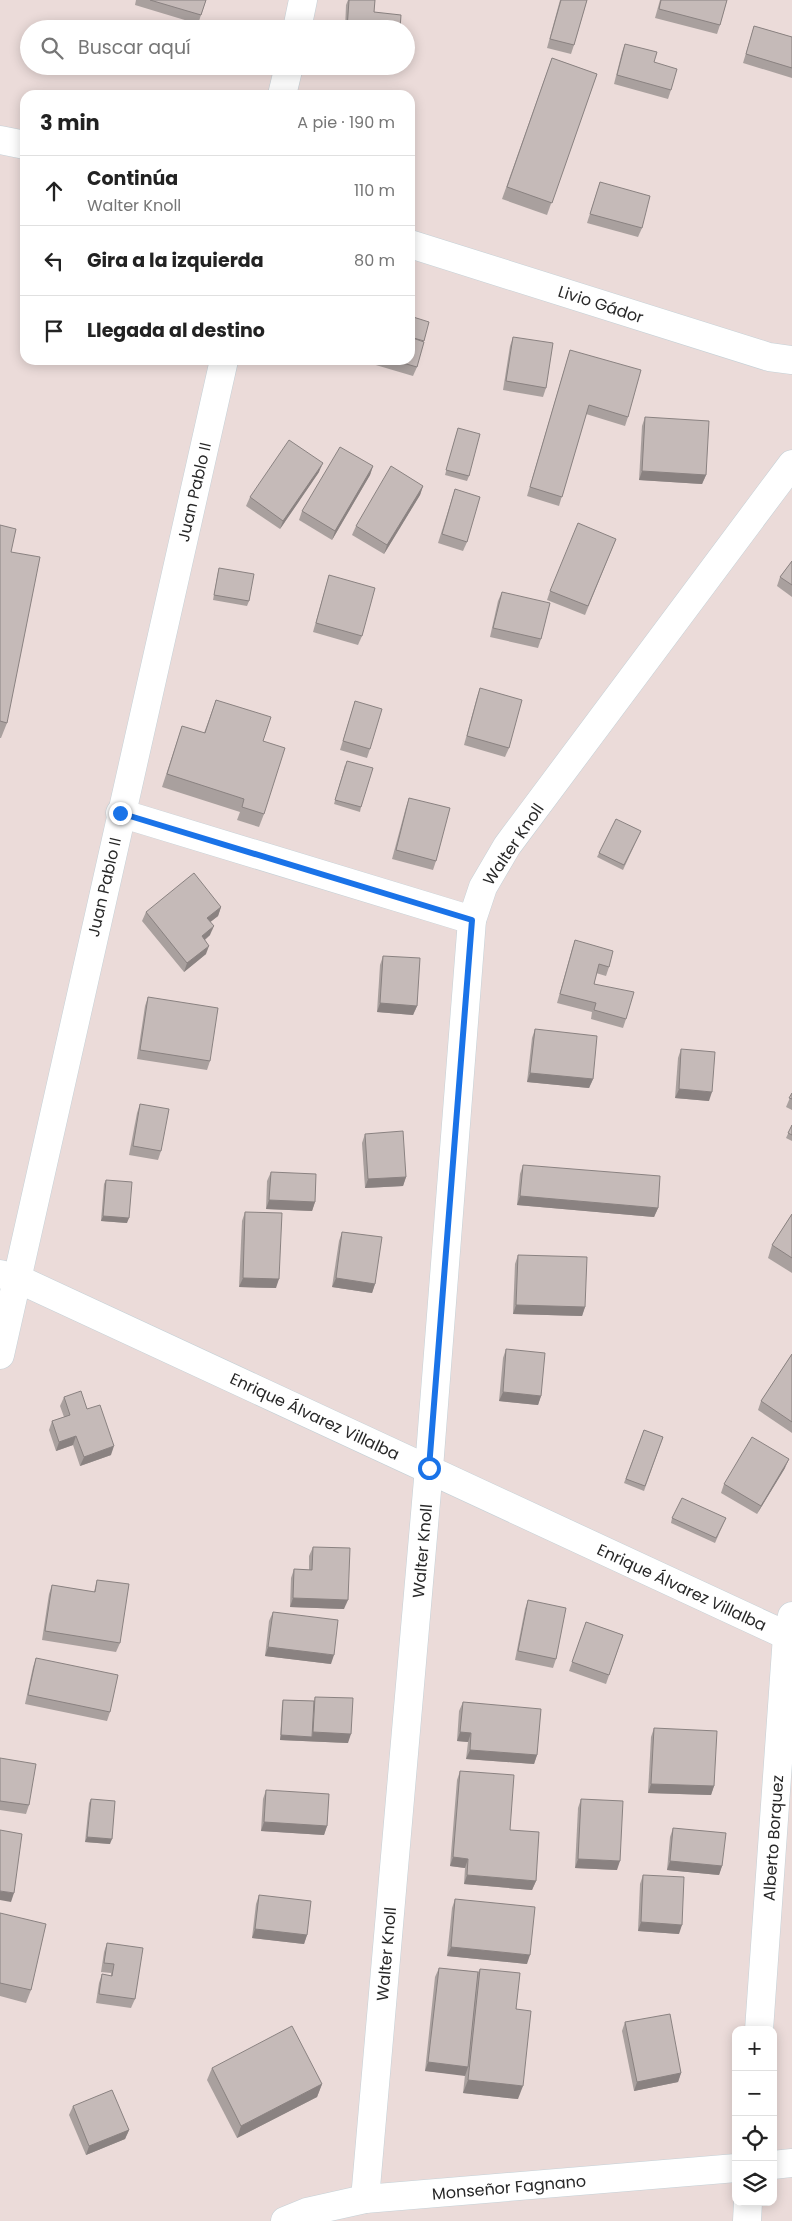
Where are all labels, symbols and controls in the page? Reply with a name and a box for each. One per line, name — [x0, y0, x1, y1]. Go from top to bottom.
search box — [20, 20, 415, 75]
icon: search — [38, 34, 66, 62]
text: Buscar aquí — [78, 34, 191, 61]
text: 3 min — [40, 108, 100, 137]
text: A pie · 190 m — [297, 111, 395, 134]
text: Continúa — [87, 165, 178, 192]
icon: ahead — [40, 177, 68, 205]
text: 110 m — [354, 179, 395, 202]
text: Walter Knoll — [87, 194, 181, 217]
icon: left — [40, 247, 68, 275]
text: Gira a la izquierda — [87, 247, 264, 274]
text: 80 m — [354, 249, 395, 272]
street label: Livio Gádor — [555, 280, 647, 329]
icon: arrive — [40, 317, 68, 345]
text: Llegada al destino — [87, 317, 265, 344]
street label: Juan Pablo II — [172, 440, 217, 544]
street label: Walter Knoll — [478, 799, 549, 890]
route end — [109, 802, 132, 825]
street label: Juan Pablo II — [82, 835, 127, 939]
street label: Enrique Álvarez Villalba — [226, 1367, 403, 1466]
route start — [418, 1457, 441, 1480]
street label: Walter Knoll — [407, 1503, 438, 1599]
street label: Enrique Álvarez Villalba — [593, 1538, 770, 1637]
street label: Alberto Borquez — [758, 1774, 789, 1902]
street label: Walter Knoll — [371, 1906, 402, 2002]
map controls — [732, 2026, 777, 2206]
button: + — [732, 2026, 777, 2071]
button: − — [732, 2071, 777, 2116]
button: locate — [732, 2116, 777, 2161]
button: layers — [732, 2161, 777, 2206]
street label: Monseñor Fagnano — [431, 2169, 587, 2206]

